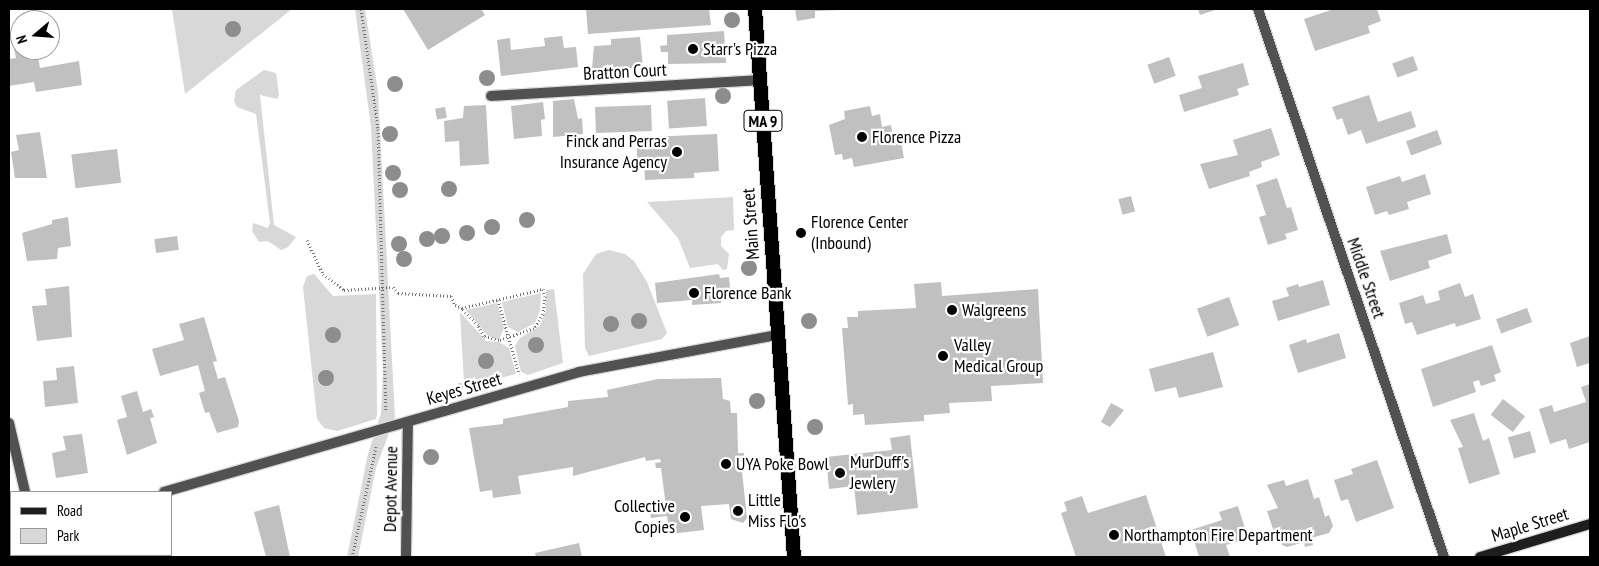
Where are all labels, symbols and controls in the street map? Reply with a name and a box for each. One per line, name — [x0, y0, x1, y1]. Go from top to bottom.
north arrow — [10, 10, 60, 60]
text: N — [12, 33, 31, 46]
place label: Starr's Pizza — [703, 38, 777, 60]
marker: Starr's Pizza — [687, 43, 699, 55]
street label: Bratton Court — [583, 59, 667, 85]
road number: MA 9 — [743, 108, 783, 134]
place label: Florence Pizza — [872, 126, 961, 148]
place label: Finck and Perras Insurance Agency — [559, 131, 667, 173]
marker: Florence Pizza — [856, 131, 868, 143]
marker: Finck and Perras Insurance Agency — [671, 146, 683, 158]
street label: Main Street — [738, 188, 764, 260]
place label: Florence Center (Inbound) — [811, 212, 908, 254]
marker: Florence Center (Inbound) — [795, 227, 807, 239]
street label: Middle Street — [1342, 235, 1390, 321]
place label: Florence Bank — [704, 282, 792, 304]
marker: Florence Bank — [688, 287, 700, 299]
place label: Walgreens — [962, 299, 1026, 321]
marker: Walgreens — [946, 304, 958, 316]
place label: Valley Medical Group — [954, 335, 1043, 378]
marker: Valley Medical Group — [936, 349, 950, 363]
street label: Keyes Street — [424, 368, 504, 410]
street label: Depot Avenue — [379, 445, 403, 533]
place label: MurDuff's Jewlery — [850, 452, 909, 494]
place label: UYA Poke Bowl — [736, 453, 829, 475]
marker: UYA Poke Bowl — [720, 458, 732, 470]
marker: MurDuff's Jewlery — [834, 467, 846, 479]
place label: Little Miss Flo's — [748, 490, 806, 532]
legend — [10, 491, 172, 556]
place label: Collective Copies — [614, 496, 675, 538]
text: Road — [57, 501, 83, 520]
street label: Maple Street — [1489, 503, 1571, 547]
marker: Little Miss Flo's — [732, 505, 744, 517]
marker: Collective Copies — [679, 511, 691, 523]
place label: Northampton Fire Department — [1124, 524, 1312, 546]
text: Park — [57, 526, 79, 545]
marker: Northampton Fire Department — [1108, 529, 1120, 541]

